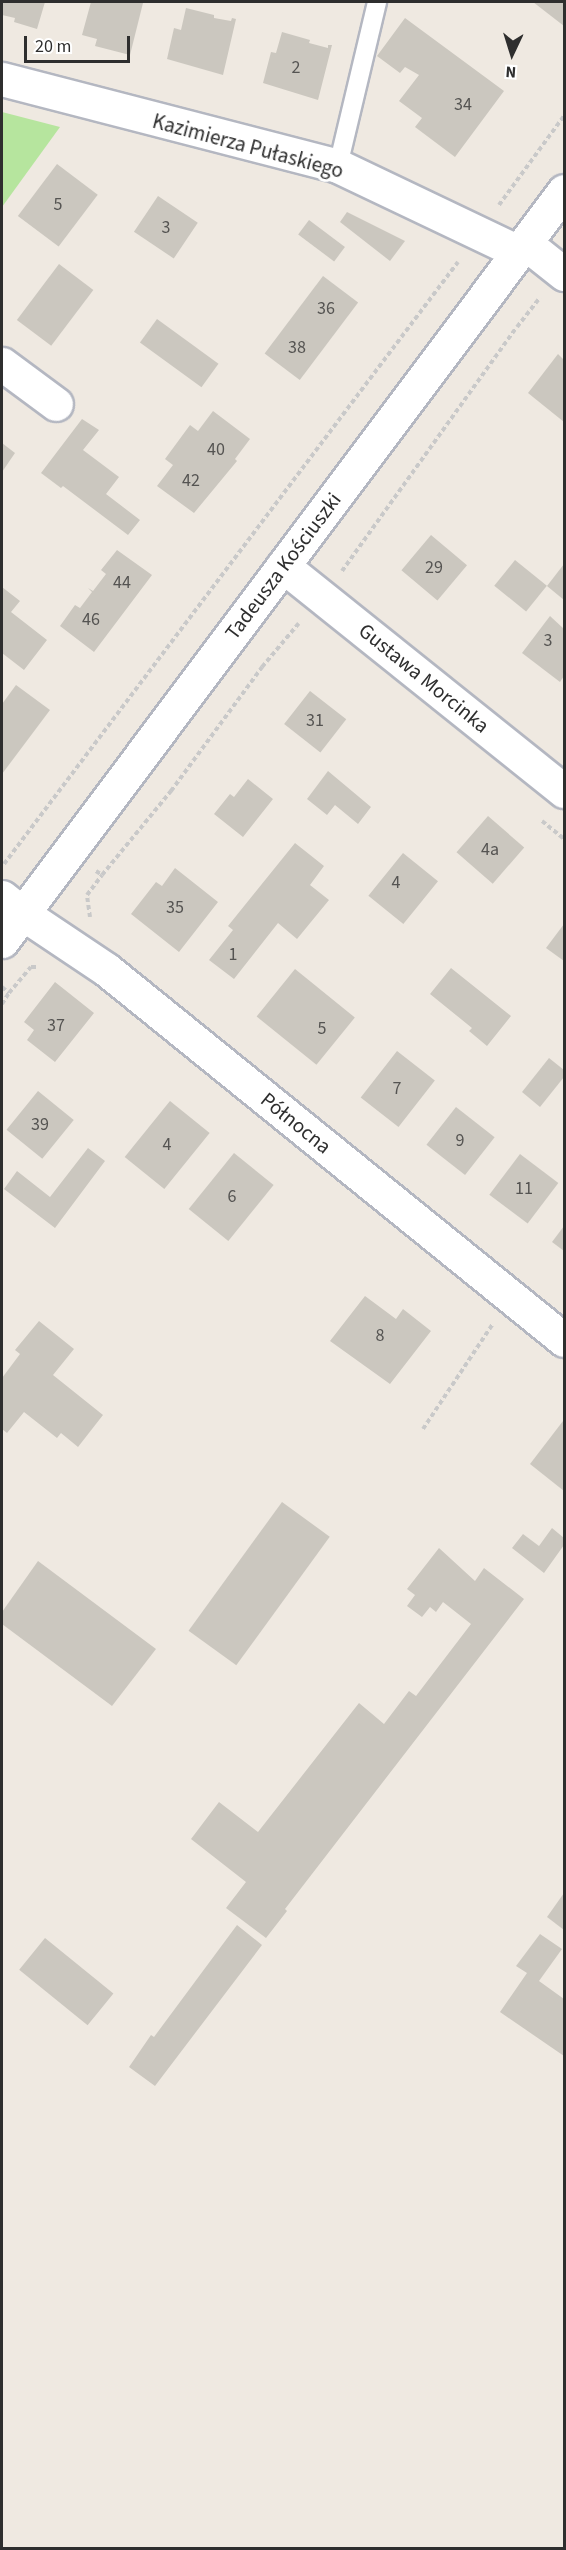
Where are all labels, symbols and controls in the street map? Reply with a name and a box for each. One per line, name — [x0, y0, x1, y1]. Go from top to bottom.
scale bar — [27, 24, 134, 62]
north arrow — [482, 24, 542, 84]
text: 20 m — [35, 34, 71, 59]
house number: 2 — [292, 57, 300, 79]
text: N — [505, 61, 517, 83]
house number: 34 — [454, 94, 472, 116]
street label: Kazimierza Pułaskiego — [150, 108, 346, 184]
house number: 5 — [54, 194, 62, 216]
house number: 3 — [162, 217, 170, 239]
house number: 36 — [317, 298, 335, 320]
house number: 38 — [288, 337, 306, 359]
house number: 40 — [207, 439, 225, 461]
house number: 42 — [182, 470, 200, 492]
street label: Tadeusza Kościuszki — [220, 488, 346, 644]
house number: 29 — [425, 557, 443, 579]
house number: 44 — [113, 572, 131, 594]
house number: 46 — [82, 609, 100, 631]
street label: Gustawa Morcinka — [354, 618, 494, 738]
house number: 3 — [544, 630, 552, 652]
house number: 31 — [306, 710, 324, 732]
house number: 4a — [481, 839, 499, 861]
house number: 4 — [392, 872, 400, 894]
house number: 35 — [166, 897, 184, 919]
house number: 1 — [229, 944, 237, 966]
house number: 37 — [47, 1015, 65, 1037]
house number: 5 — [318, 1018, 326, 1040]
house number: 7 — [393, 1078, 401, 1100]
street label: Północna — [256, 1087, 336, 1159]
house number: 39 — [31, 1114, 49, 1136]
house number: 9 — [456, 1130, 464, 1152]
house number: 4 — [163, 1134, 171, 1156]
house number: 11 — [515, 1178, 533, 1200]
house number: 6 — [228, 1186, 236, 1208]
house number: 8 — [376, 1325, 384, 1347]

